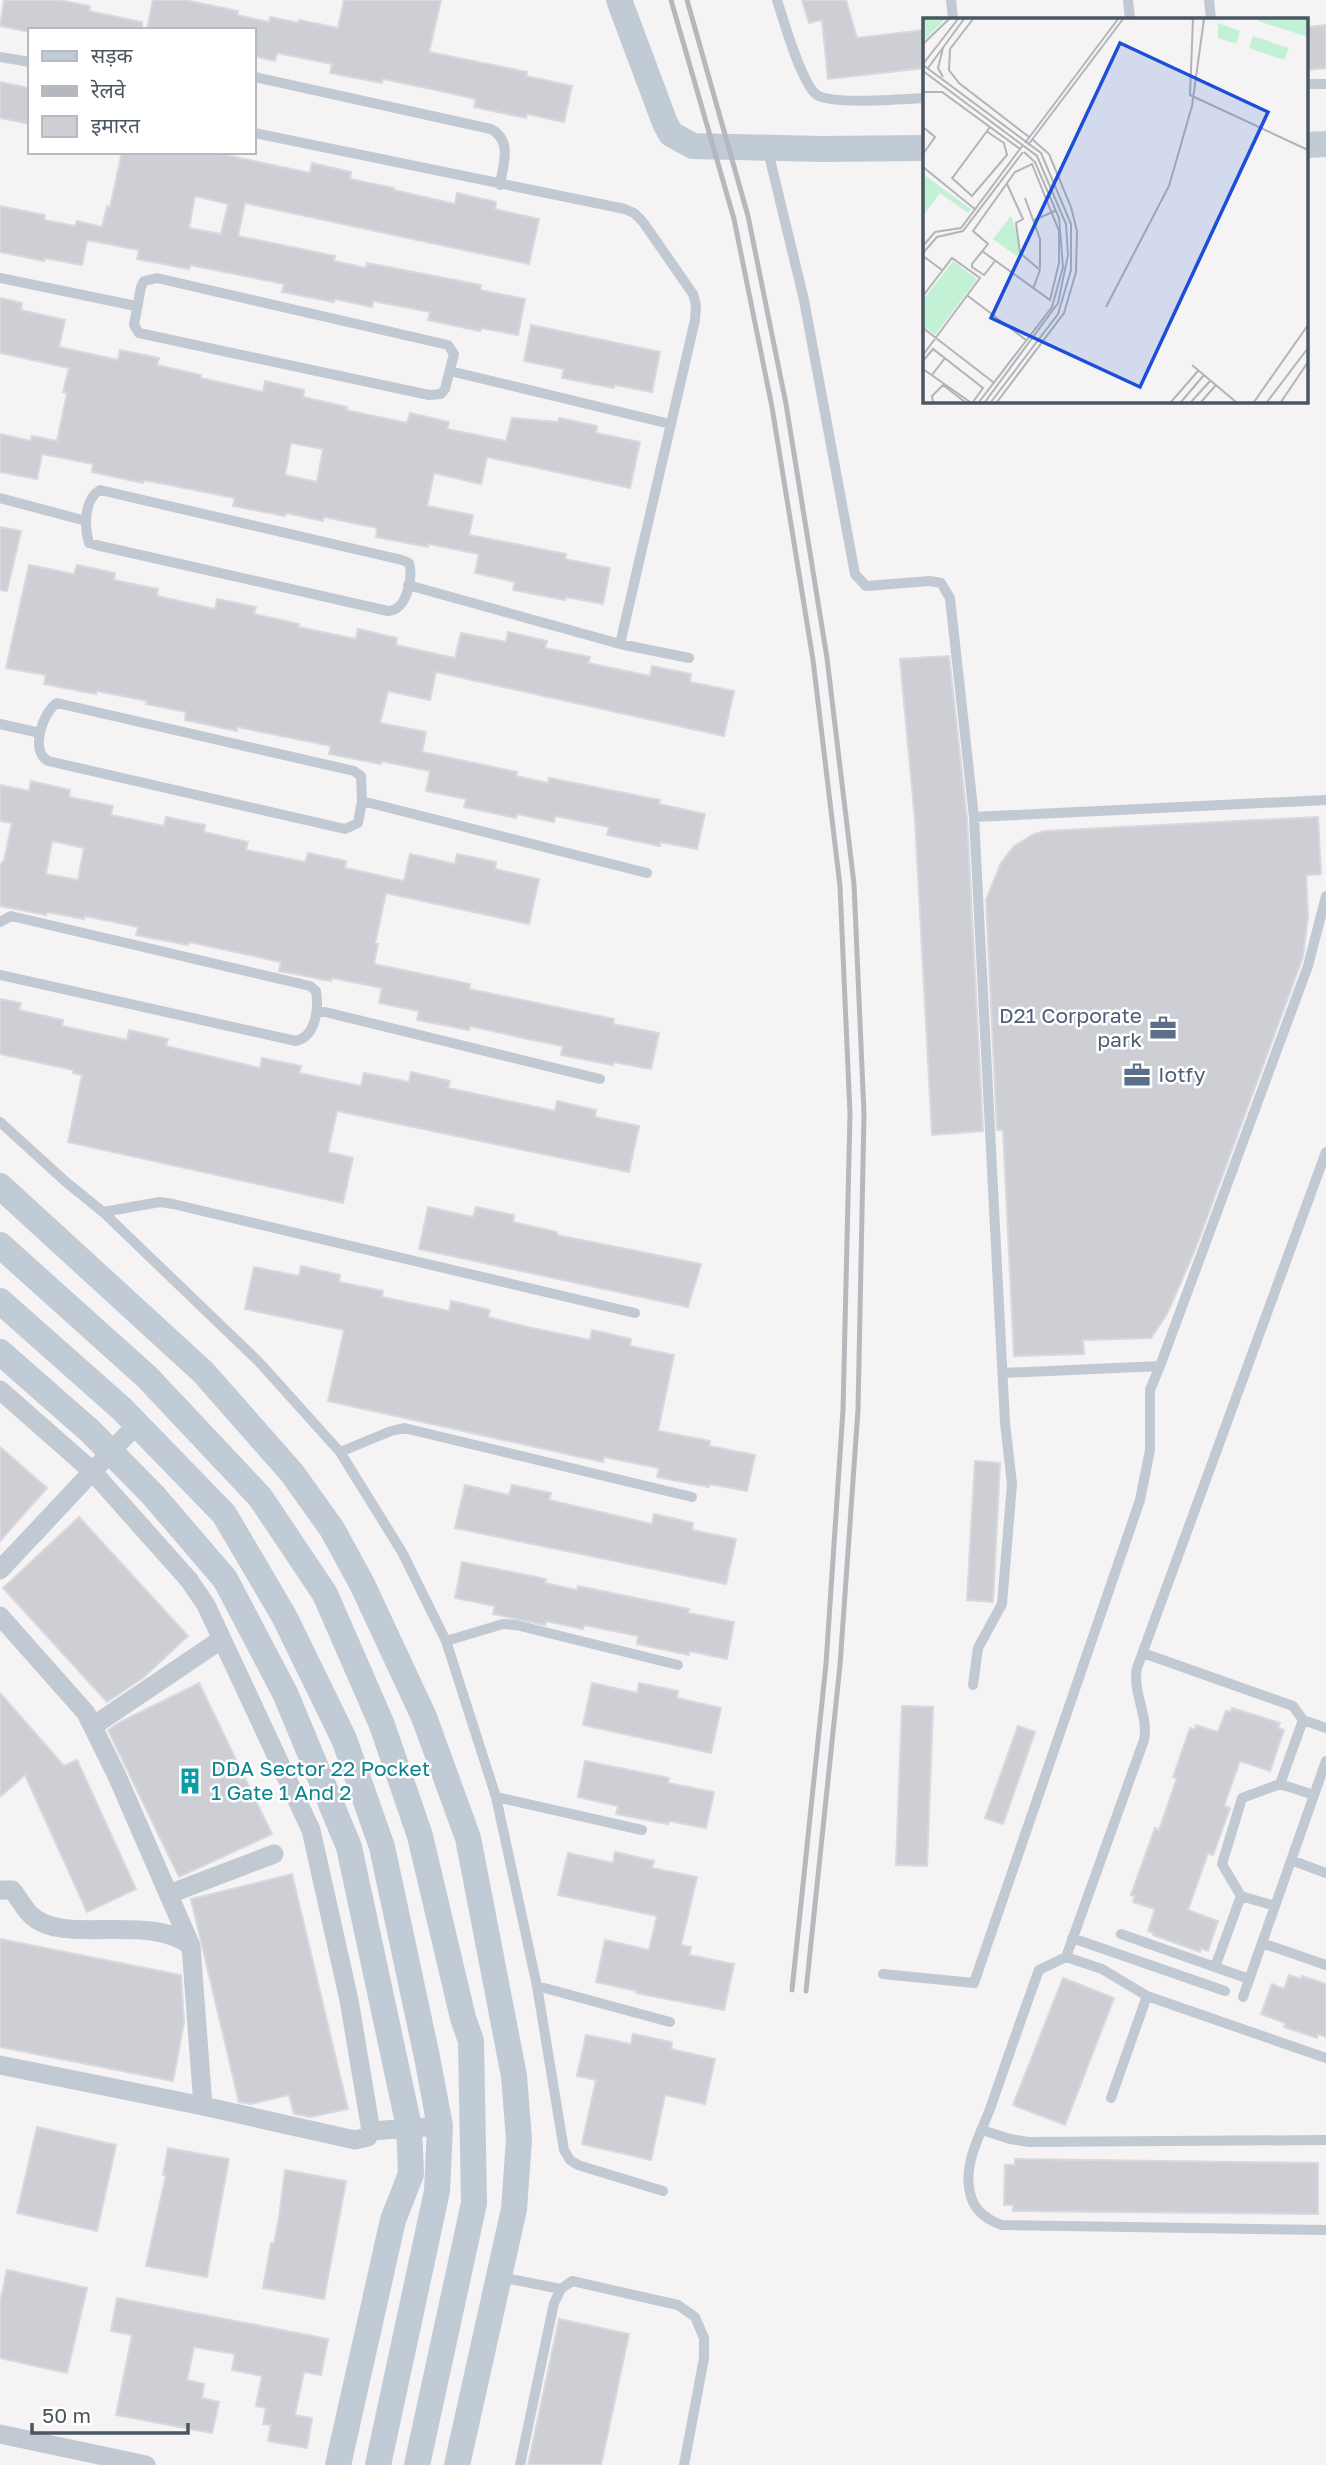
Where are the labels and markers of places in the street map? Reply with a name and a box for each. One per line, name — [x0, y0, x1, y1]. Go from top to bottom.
place label: D21 Corporate park — [999, 1002, 1142, 1052]
office icon: D21 Corporate park — [1148, 1013, 1178, 1043]
office icon: Iotfy — [1122, 1060, 1152, 1090]
place label: Iotfy — [1158, 1061, 1206, 1087]
place label: DDA Sector 22 Pocket 1 Gate 1 And 2 — [211, 1755, 430, 1805]
building icon: DDA Sector 22 Pocket 1 Gate 1 And 2 — [175, 1766, 205, 1796]

